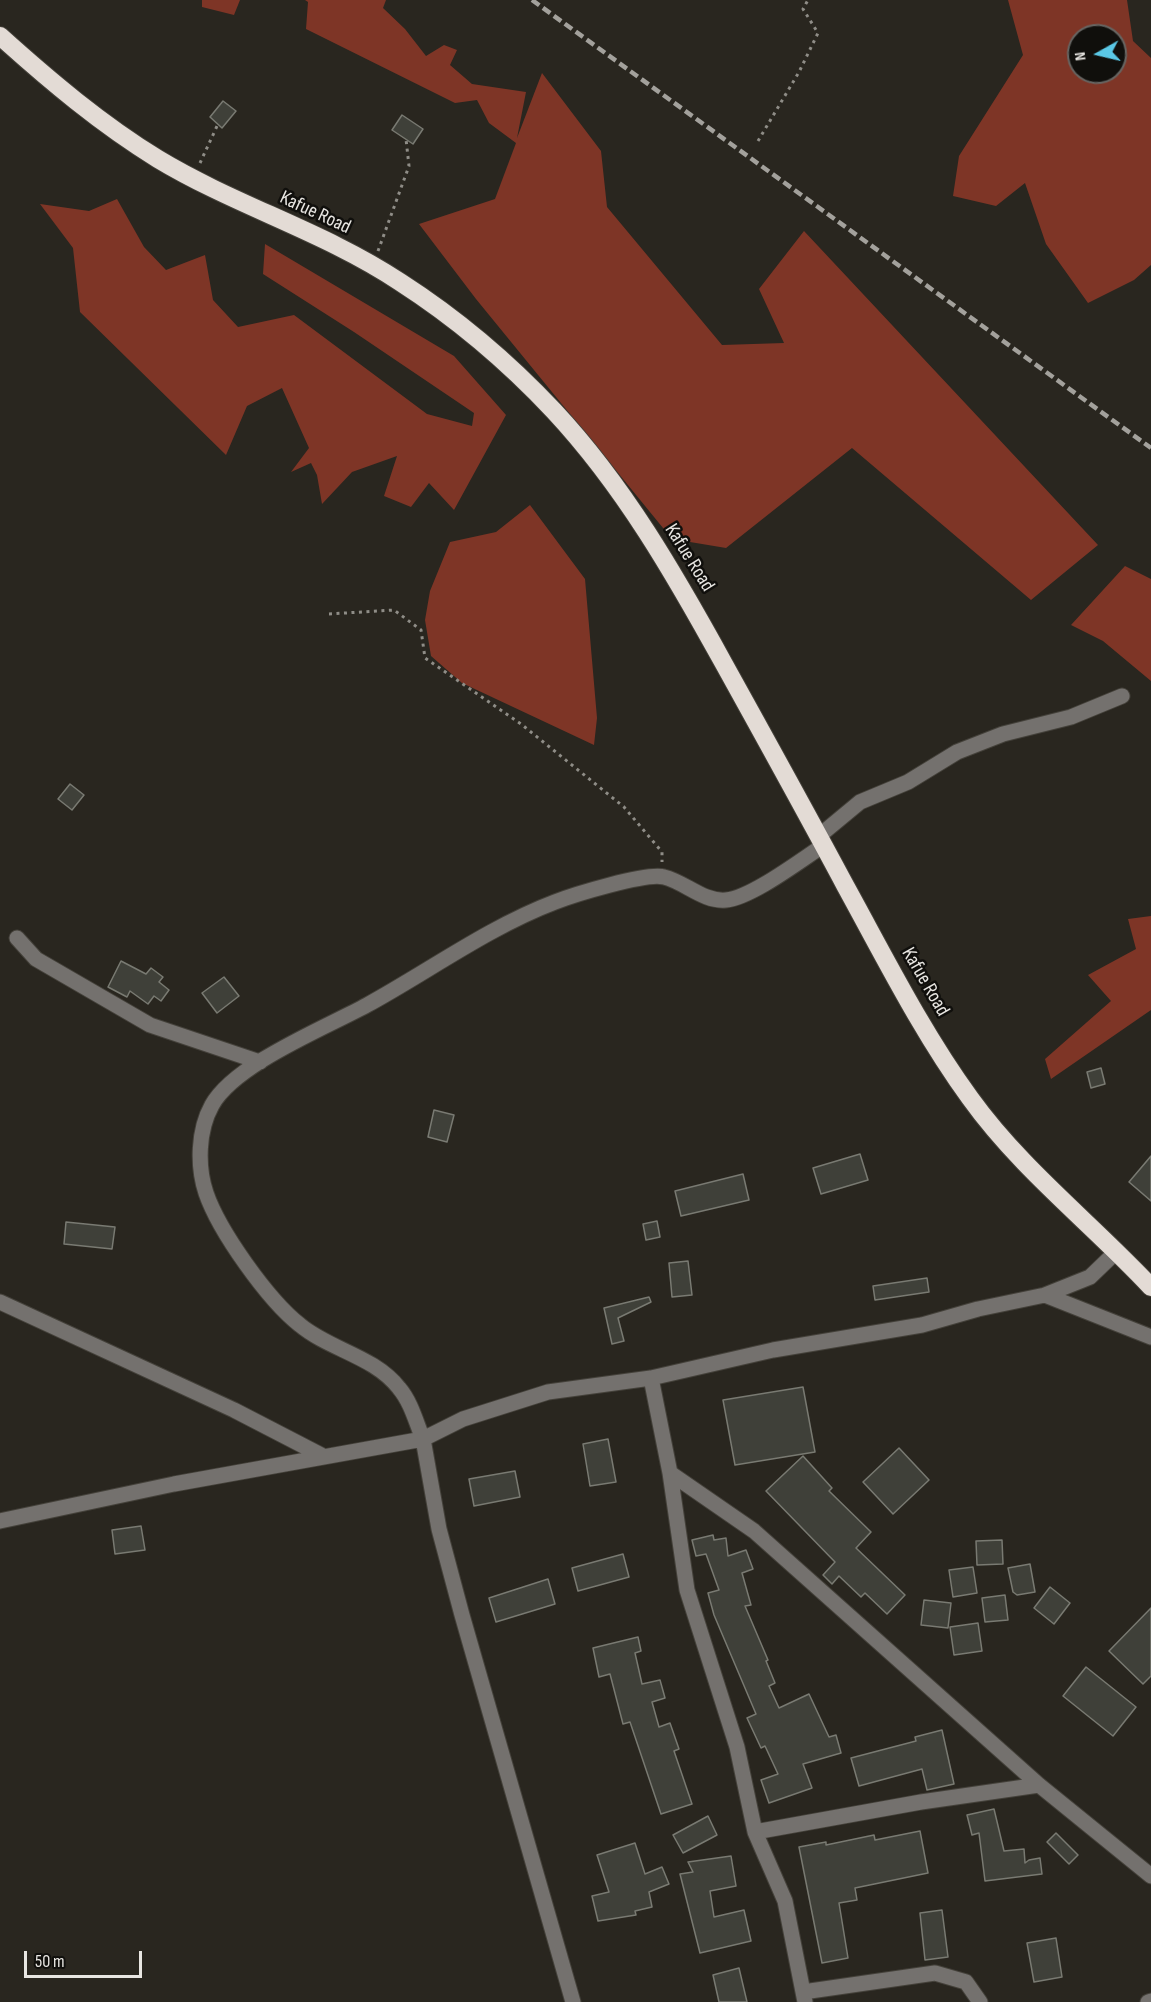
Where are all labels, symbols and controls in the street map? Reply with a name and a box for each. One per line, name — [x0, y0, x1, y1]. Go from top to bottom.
north arrow — [1067, 24, 1127, 84]
text: N — [1071, 51, 1091, 62]
street label: Kafue Road — [276, 186, 354, 240]
street label: Kafue Road — [659, 520, 719, 596]
street label: Kafue Road — [896, 943, 954, 1021]
scale bar — [27, 1939, 146, 1977]
text: 50 m — [35, 1951, 65, 1972]

